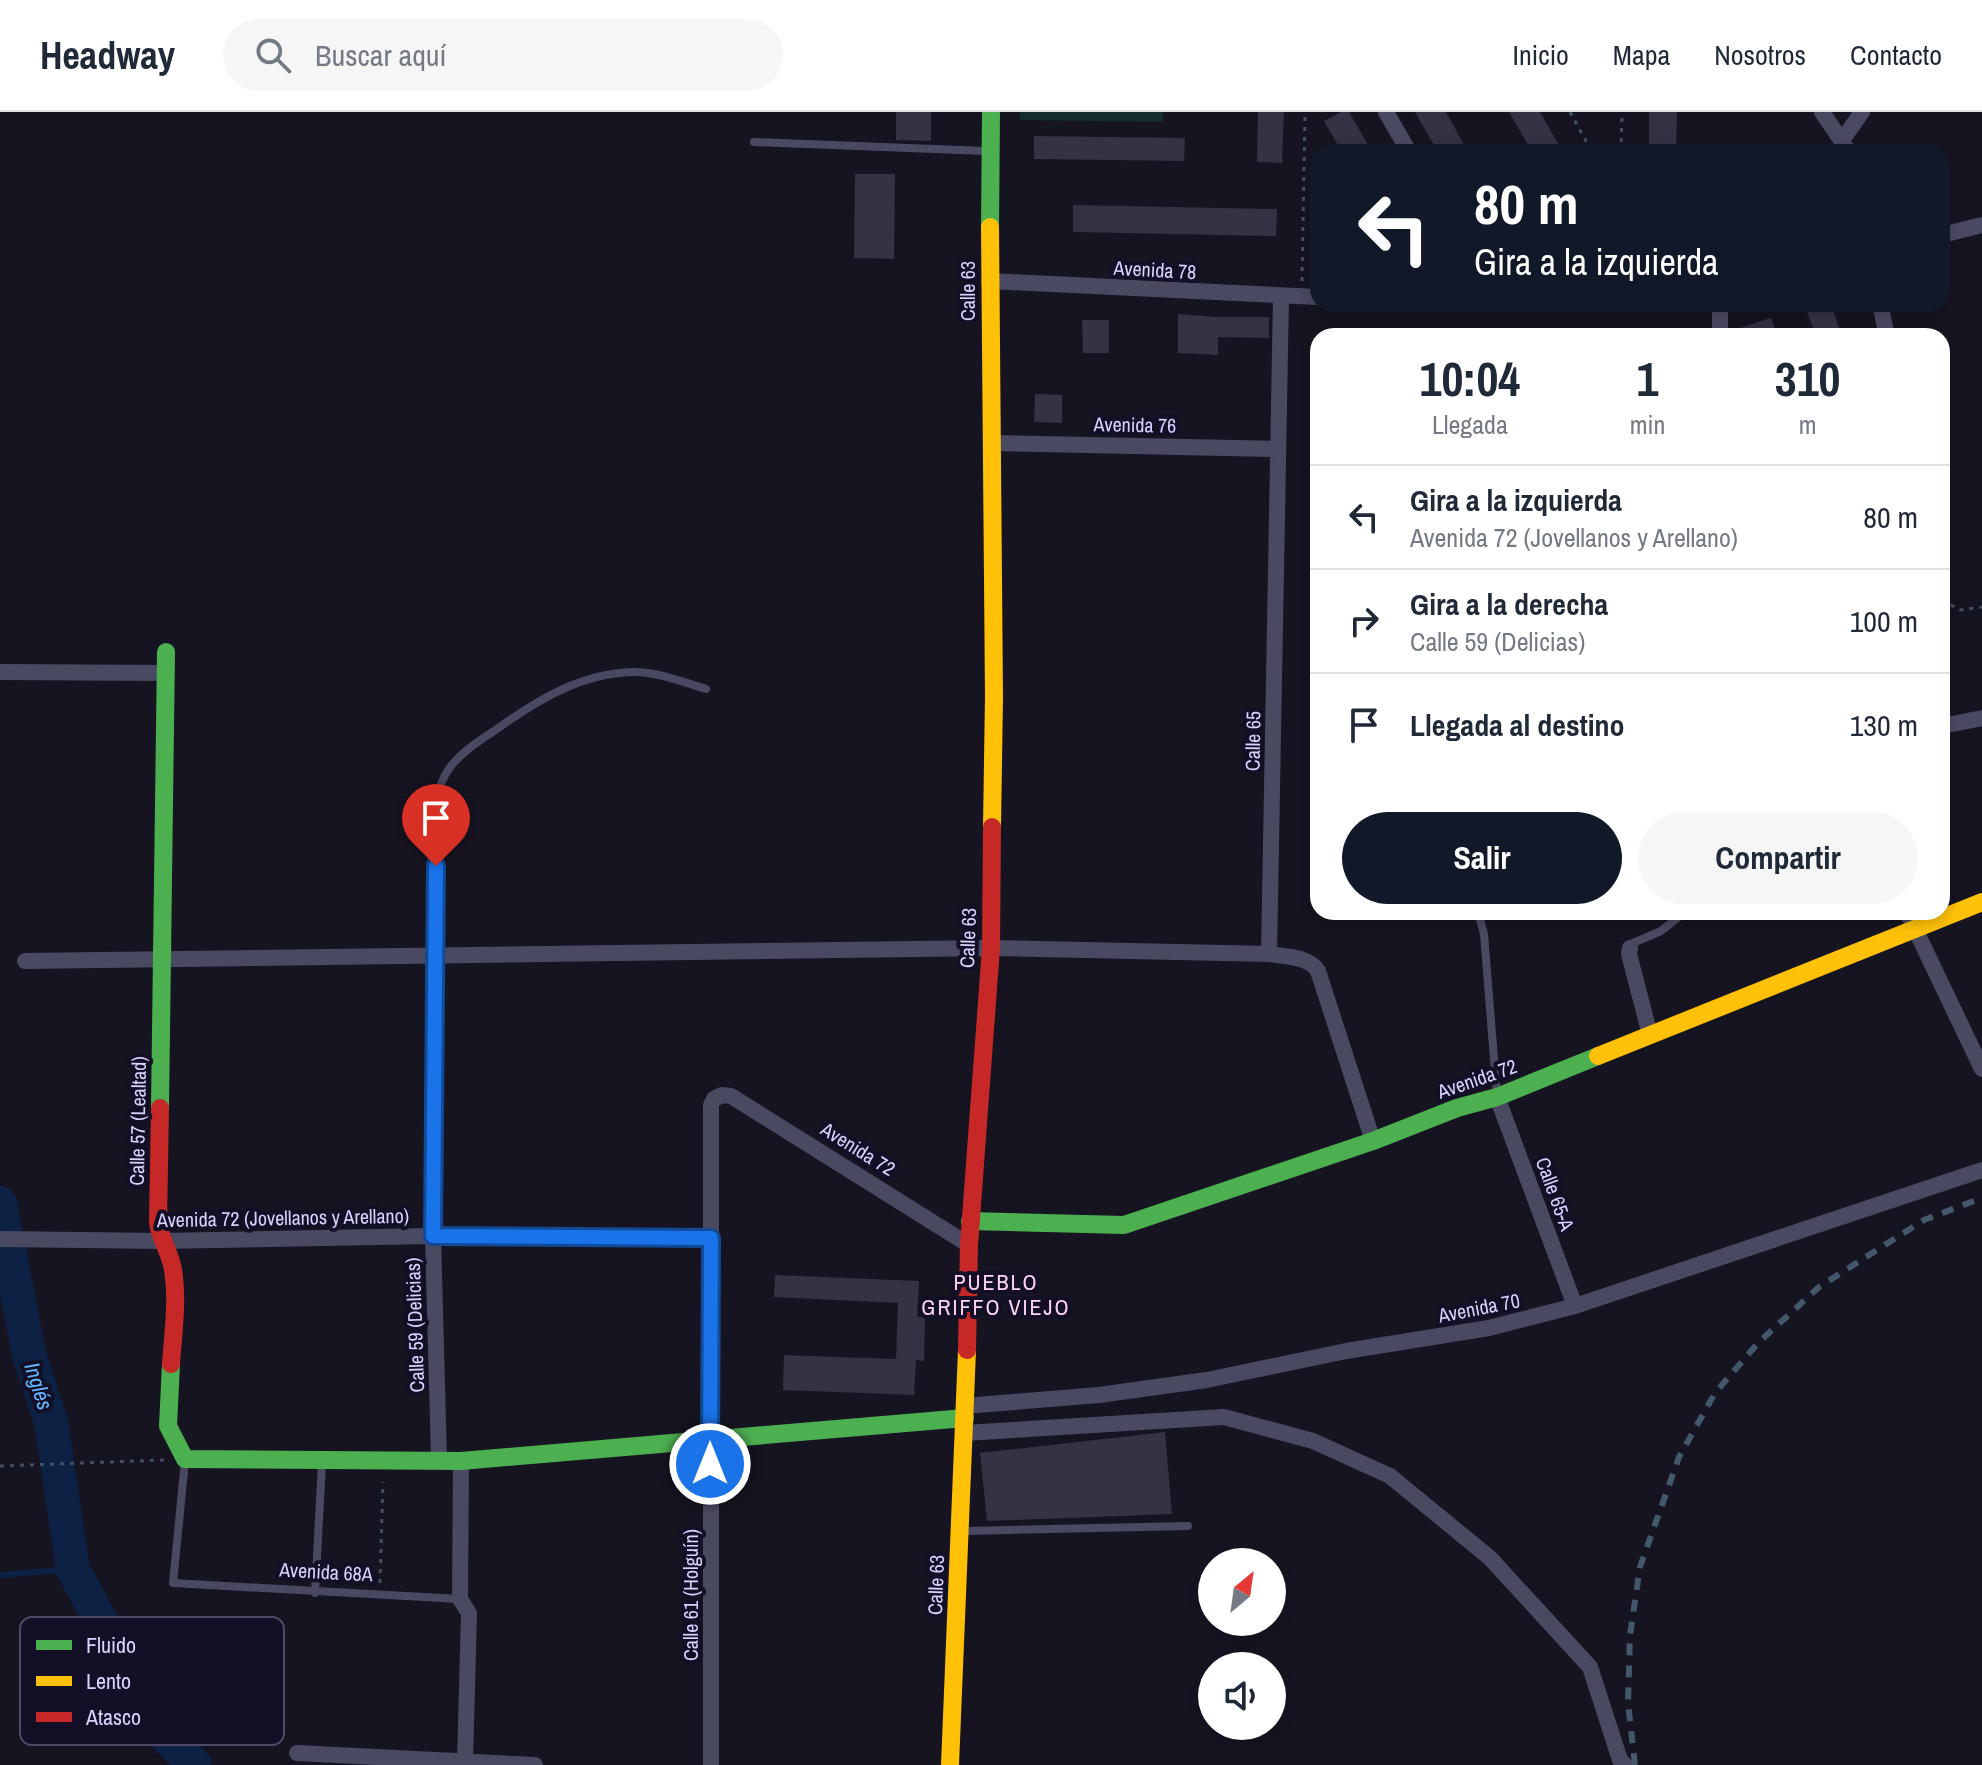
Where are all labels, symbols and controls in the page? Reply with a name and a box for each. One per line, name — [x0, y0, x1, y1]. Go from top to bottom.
search box — [223, 19, 783, 91]
text: Headway — [40, 30, 175, 81]
icon: search — [251, 33, 295, 77]
text: Buscar aquí — [315, 35, 446, 75]
text: Inicio — [1513, 36, 1569, 74]
text: Mapa — [1613, 36, 1670, 74]
text: Nosotros — [1714, 36, 1806, 74]
text: Contacto — [1850, 36, 1942, 74]
text: 80 m — [1474, 166, 1579, 241]
icon: left — [1342, 176, 1446, 280]
text: Gira a la izquierda — [1474, 238, 1719, 286]
street label: Avenida 78 — [1112, 254, 1197, 285]
street label: Calle 63 — [954, 261, 981, 321]
text: 10:04 — [1420, 346, 1520, 411]
text: 1 — [1637, 346, 1658, 411]
text: 310 — [1775, 346, 1840, 411]
text: Llegada — [1432, 407, 1508, 442]
text: min — [1630, 407, 1665, 442]
text: m — [1799, 407, 1817, 442]
street label: Avenida 76 — [1092, 410, 1177, 439]
text: Gira a la izquierda — [1410, 480, 1622, 520]
icon: left — [1342, 495, 1386, 539]
text: 80 m — [1863, 497, 1918, 537]
text: Avenida 72 (Jovellanos y Arellano) — [1410, 520, 1738, 555]
text: Gira a la derecha — [1410, 584, 1608, 624]
icon: right — [1342, 599, 1386, 643]
text: 100 m — [1850, 601, 1918, 641]
text: Calle 59 (Delicias) — [1410, 624, 1585, 659]
icon: arrive — [1342, 703, 1386, 747]
text: Llegada al destino — [1410, 705, 1625, 745]
text: 130 m — [1850, 705, 1918, 745]
street label: Calle 65 — [1238, 711, 1267, 771]
pin — [402, 784, 470, 866]
icon: arrive — [414, 796, 458, 840]
button: Salir — [1342, 812, 1622, 904]
button: Compartir — [1638, 812, 1918, 904]
street label: Calle 63 — [953, 907, 982, 969]
street label: Avenida 72 — [1432, 1052, 1520, 1105]
street label: Calle 57 (Lealtad) — [123, 1056, 152, 1186]
street label: Avenida 72 — [815, 1115, 900, 1182]
street label: Calle 65-A — [1530, 1153, 1581, 1234]
street label: Avenida 72 (Jovellanos y Arellano) — [156, 1202, 409, 1233]
street label: Calle 59 (Delicias) — [399, 1257, 430, 1393]
district label: PUEBLO GRIFFO VIEJO — [921, 1267, 1071, 1322]
street label: Avenida 70 — [1435, 1286, 1522, 1329]
water label: Inglés — [17, 1358, 61, 1414]
position arrow — [668, 1422, 752, 1506]
street label: Calle 61 (Holguín) — [677, 1529, 704, 1661]
north arrow — [1198, 1548, 1286, 1636]
map controls — [1198, 1548, 1286, 1740]
street label: Calle 63 — [921, 1554, 950, 1616]
street label: Avenida 68A — [278, 1556, 374, 1587]
legend — [20, 1617, 284, 1745]
text: Fluido — [86, 1630, 136, 1660]
button: sound — [1198, 1652, 1286, 1740]
text: Lento — [86, 1666, 131, 1696]
text: Atasco — [85, 1702, 141, 1732]

